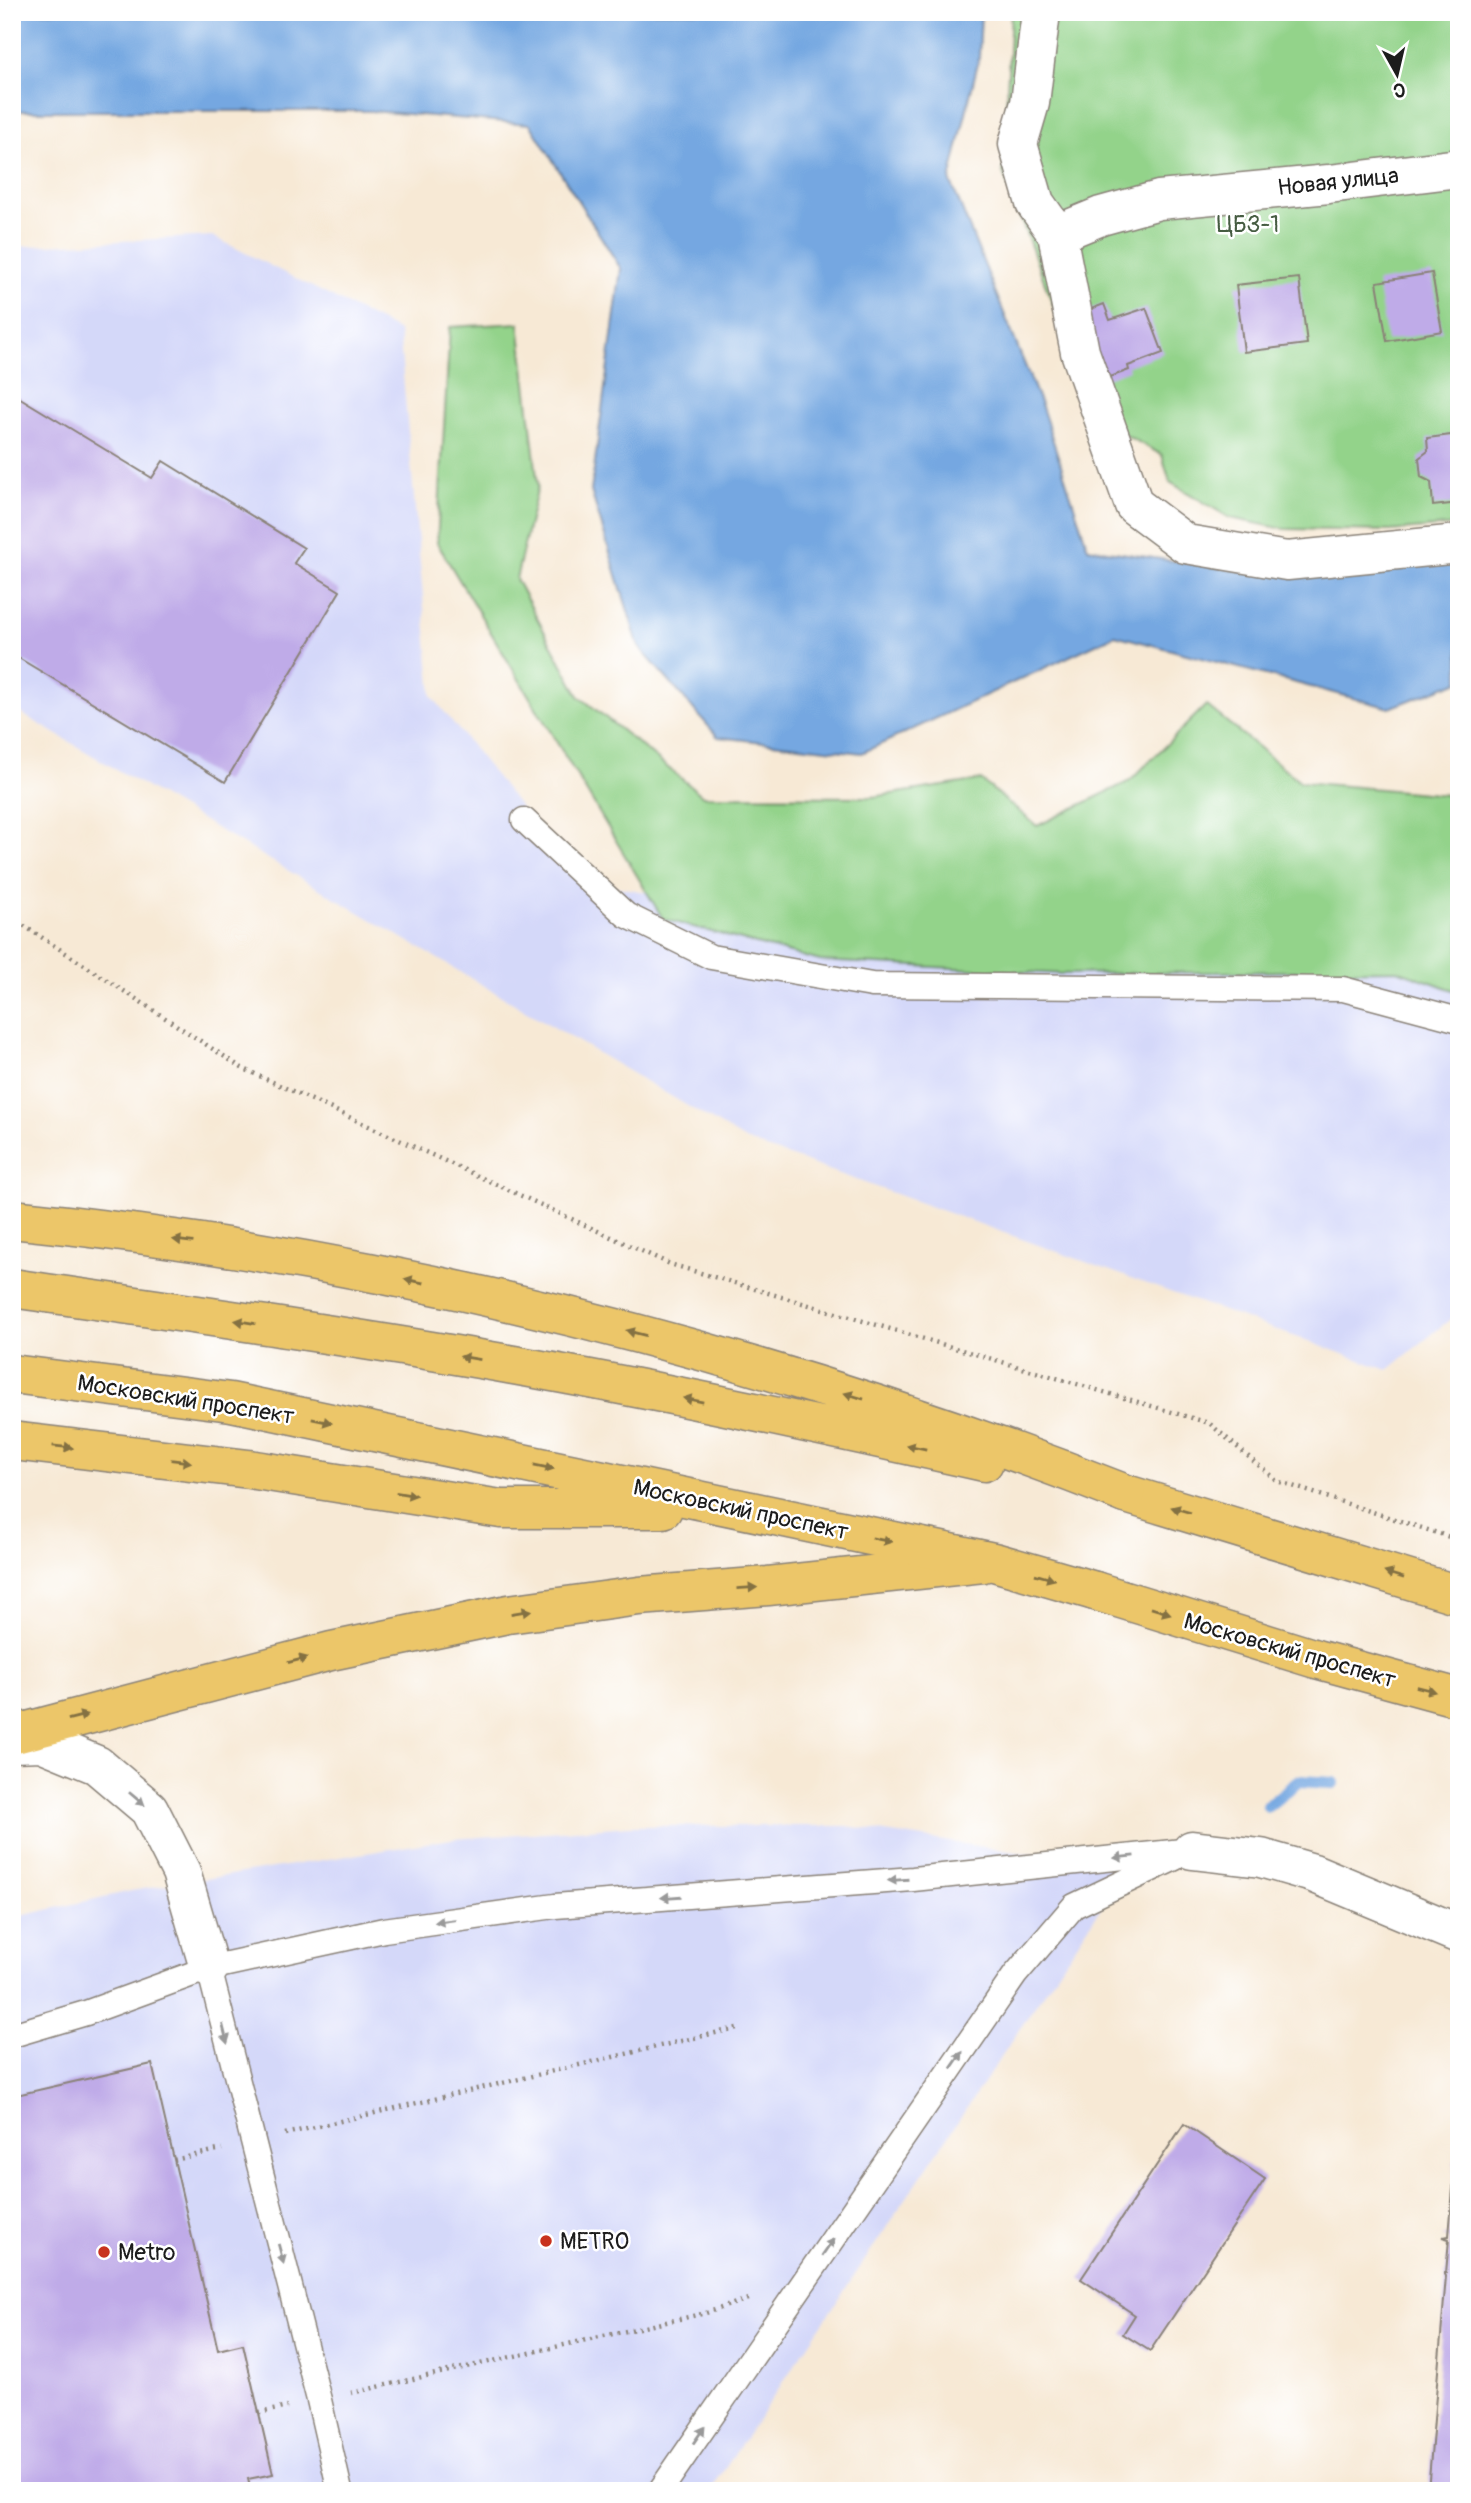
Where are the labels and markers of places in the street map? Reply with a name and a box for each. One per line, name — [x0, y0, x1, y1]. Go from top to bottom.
place label: METRO — [560, 2227, 629, 2256]
marker: METRO — [538, 2233, 554, 2249]
place label: Metro — [118, 2238, 175, 2267]
marker: Metro — [96, 2244, 112, 2260]

